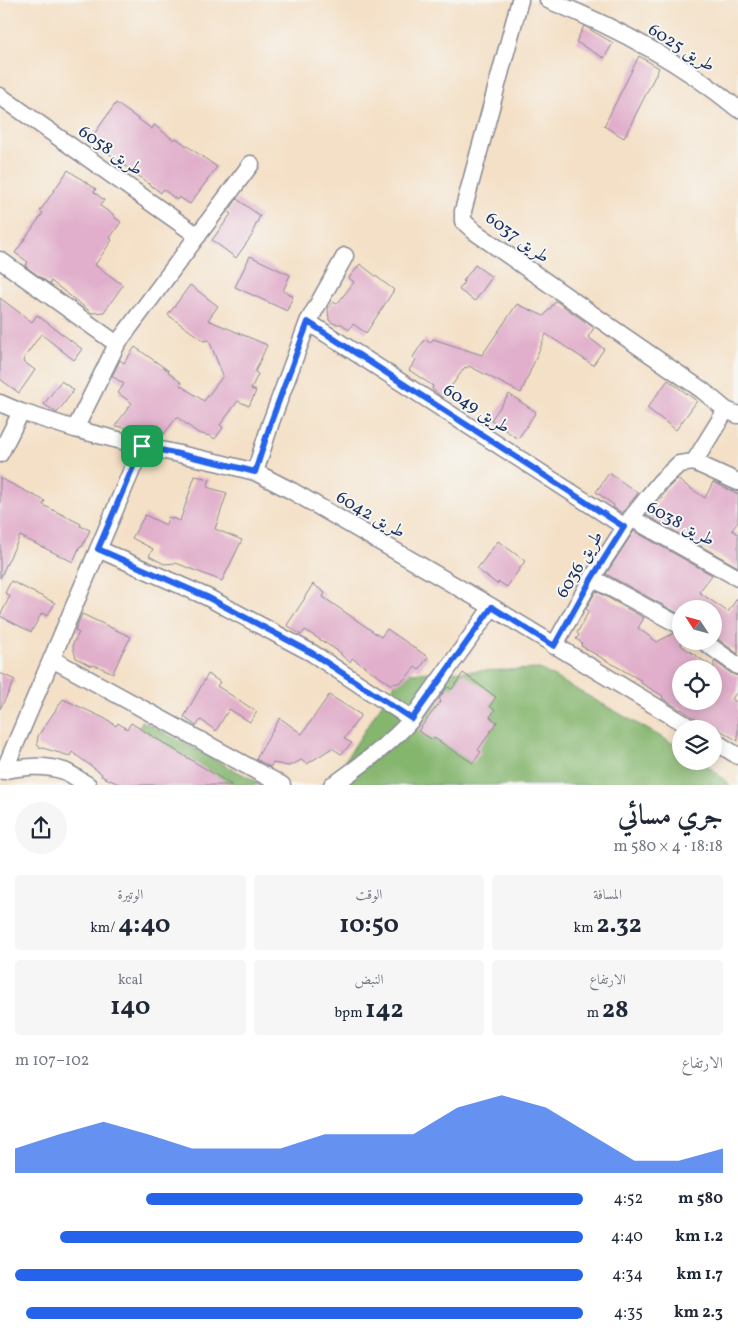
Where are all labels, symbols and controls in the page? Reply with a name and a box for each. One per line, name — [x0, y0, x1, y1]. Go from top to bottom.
street label: طريق 6025 — [643, 18, 720, 79]
street label: طريق 6058 — [73, 120, 148, 183]
street label: طريق 6037 — [480, 206, 554, 270]
street label: طريق 6049 — [438, 378, 515, 440]
pin — [121, 425, 163, 467]
icon: arrive — [128, 432, 156, 460]
street label: طريق 6042 — [331, 485, 410, 545]
street label: طريق 6038 — [642, 495, 719, 553]
street label: طريق 6036 — [550, 526, 610, 603]
north arrow — [672, 600, 722, 650]
map controls — [672, 600, 722, 770]
button: locate — [672, 660, 722, 710]
button: layers — [672, 720, 722, 770]
text: جري مسائي — [618, 797, 723, 836]
button: share — [15, 802, 67, 854]
text: 18:18 · 4 × 580 m — [613, 836, 723, 858]
text: الوتيرة — [117, 886, 143, 905]
text: الوقت — [356, 886, 382, 905]
text: المسافة — [593, 886, 622, 905]
text: 4:40 — [118, 908, 170, 943]
text: 10:50 — [339, 908, 399, 943]
text: 2.32 — [596, 908, 642, 943]
text: /km — [90, 919, 118, 938]
text: km — [574, 919, 596, 938]
text: kcal — [118, 971, 143, 990]
text: النبض — [355, 971, 383, 990]
text: الارتفاع — [590, 971, 626, 990]
text: 140 — [110, 990, 150, 1025]
text: 142 — [365, 993, 404, 1028]
text: 28 — [602, 993, 629, 1028]
text: bpm — [334, 1004, 365, 1023]
text: m — [587, 1004, 602, 1023]
text: 102–107 m — [15, 1050, 89, 1072]
text: الارتفاع — [681, 1053, 723, 1075]
text: 4:52 — [613, 1188, 643, 1210]
text: 580 m — [678, 1188, 723, 1210]
text: 4:40 — [611, 1226, 643, 1248]
text: 1.2 km — [675, 1226, 723, 1248]
text: 4:34 — [612, 1264, 643, 1286]
text: 1.7 km — [676, 1264, 723, 1286]
text: 4:35 — [614, 1302, 643, 1324]
text: 2.3 km — [674, 1302, 723, 1324]

